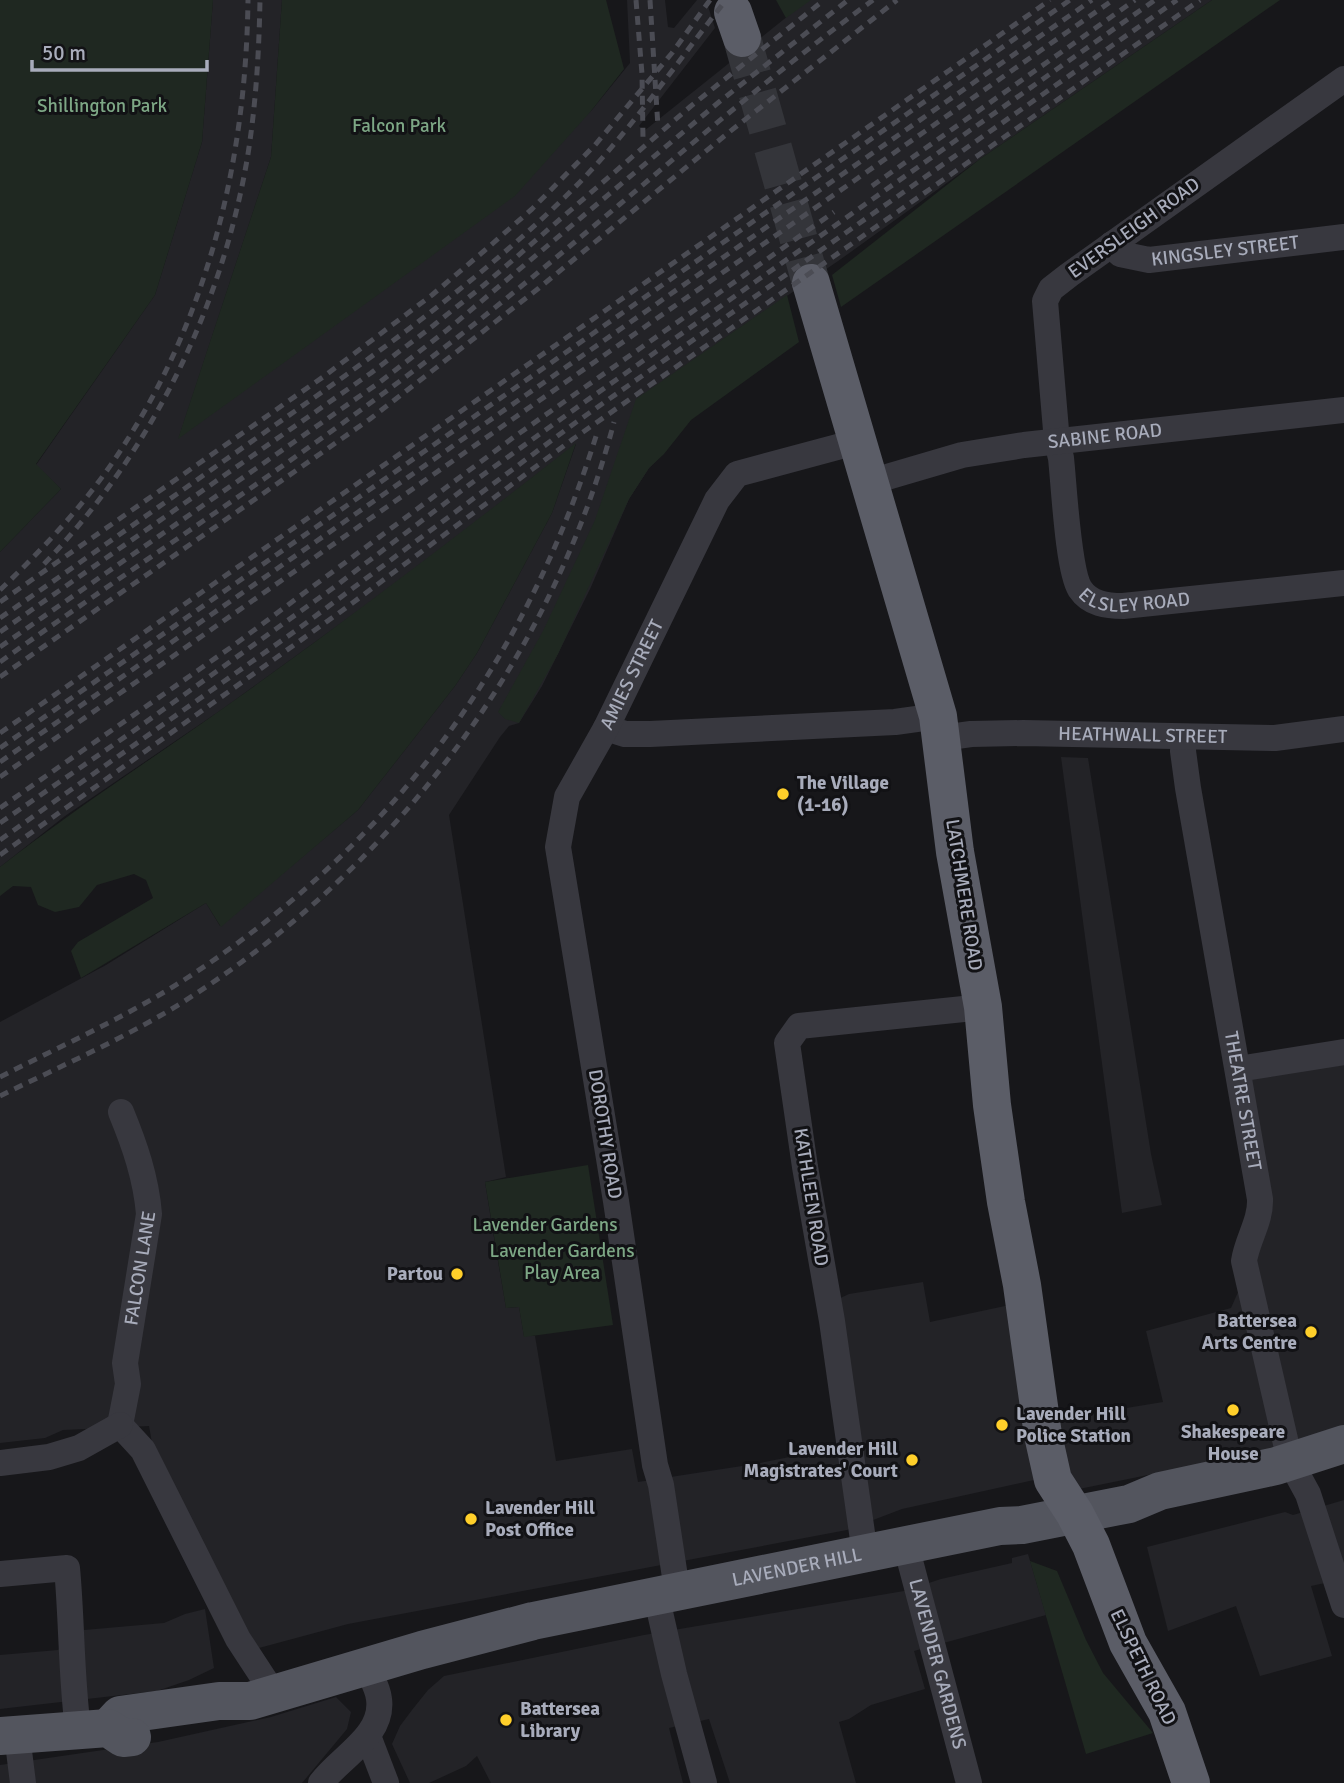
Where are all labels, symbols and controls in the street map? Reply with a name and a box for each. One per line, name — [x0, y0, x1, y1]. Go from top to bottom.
scale bar — [32, 28, 206, 72]
text: 50 m — [42, 40, 86, 66]
park label: Shillington Park — [37, 94, 167, 118]
park label: Falcon Park — [352, 114, 447, 138]
street label: EVERSLEIGH ROAD — [1063, 172, 1205, 284]
street label: KINGSLEY STREET — [1150, 230, 1301, 272]
street label: SABINE ROAD — [1047, 418, 1163, 454]
street label: ELSLEY ROAD — [1073, 583, 1191, 618]
street label: AMIES STREET — [595, 615, 669, 734]
street label: HEATHWALL STREET — [1058, 722, 1228, 749]
place label: The Village (1-16) — [797, 771, 889, 817]
marker: The Village (1-16) — [775, 786, 791, 802]
street label: LATCHMERE ROAD — [940, 818, 988, 972]
street label: THEATRE STREET — [1219, 1029, 1267, 1173]
street label: DOROTHY ROAD — [583, 1067, 627, 1201]
street label: KATHLEEN ROAD — [788, 1126, 834, 1268]
street label: FALCON LANE — [119, 1209, 161, 1327]
park label: Lavender Gardens — [472, 1213, 618, 1237]
park label: Lavender Gardens Play Area — [489, 1239, 635, 1285]
place label: Partou — [387, 1262, 443, 1286]
marker: Partou — [449, 1266, 465, 1282]
place label: Battersea Arts Centre — [1202, 1309, 1297, 1355]
marker: Battersea Arts Centre — [1303, 1324, 1319, 1340]
place label: Lavender Hill Police Station — [1016, 1402, 1131, 1448]
marker: Shakespeare House — [1225, 1402, 1241, 1418]
marker: Lavender Hill Police Station — [994, 1417, 1010, 1433]
place label: Shakespeare House — [1181, 1420, 1285, 1466]
place label: Lavender Hill Magistrates' Court — [744, 1437, 898, 1483]
marker: Lavender Hill Magistrates' Court — [904, 1452, 920, 1468]
place label: Lavender Hill Post Office — [485, 1496, 595, 1542]
marker: Lavender Hill Post Office — [463, 1511, 479, 1527]
street label: LAVENDER HILL — [730, 1542, 864, 1592]
street label: LAVENDER GARDENS — [903, 1576, 971, 1752]
street label: ELSPETH ROAD — [1105, 1605, 1181, 1729]
place label: Battersea Library — [520, 1697, 600, 1743]
marker: Battersea Library — [498, 1712, 514, 1728]

